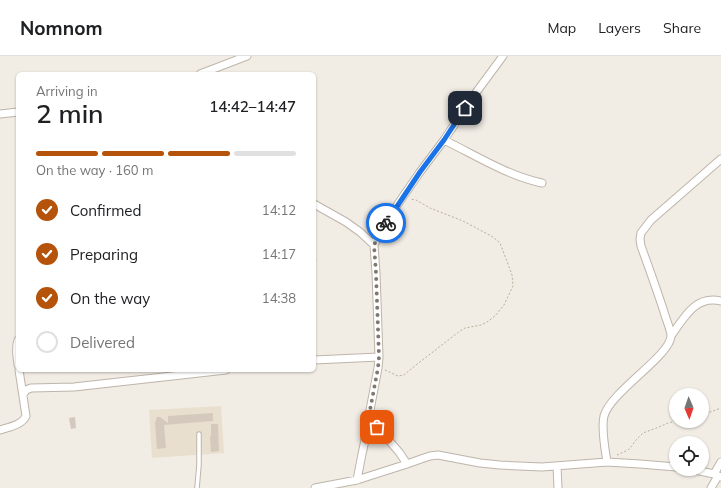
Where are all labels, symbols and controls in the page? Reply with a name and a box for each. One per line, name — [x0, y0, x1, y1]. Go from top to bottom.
text: Nomnom — [20, 16, 102, 40]
text: Map — [547, 19, 576, 37]
text: Layers — [598, 19, 641, 37]
text: Share — [663, 19, 701, 37]
text: Arriving in — [36, 83, 98, 99]
pin — [448, 91, 482, 125]
text: 2 min — [36, 97, 104, 130]
text: 14:42–14:47 — [209, 97, 296, 116]
icon: home — [454, 97, 476, 119]
text: On the way · 160 m — [36, 162, 153, 178]
icon: check — [36, 199, 58, 221]
text: Confirmed — [70, 201, 141, 220]
text: 14:12 — [262, 202, 296, 218]
courier — [366, 203, 406, 243]
icon: bike — [375, 212, 397, 234]
icon: check — [36, 243, 58, 265]
text: Preparing — [70, 245, 138, 264]
text: 14:17 — [262, 246, 296, 262]
icon: check — [36, 287, 58, 309]
text: On the way — [70, 289, 150, 308]
text: 14:38 — [262, 290, 296, 306]
text: Delivered — [70, 333, 135, 352]
north arrow — [669, 388, 709, 428]
map controls — [669, 388, 709, 476]
pin — [360, 410, 394, 444]
icon: bag — [366, 416, 388, 438]
button: locate — [669, 436, 709, 476]

